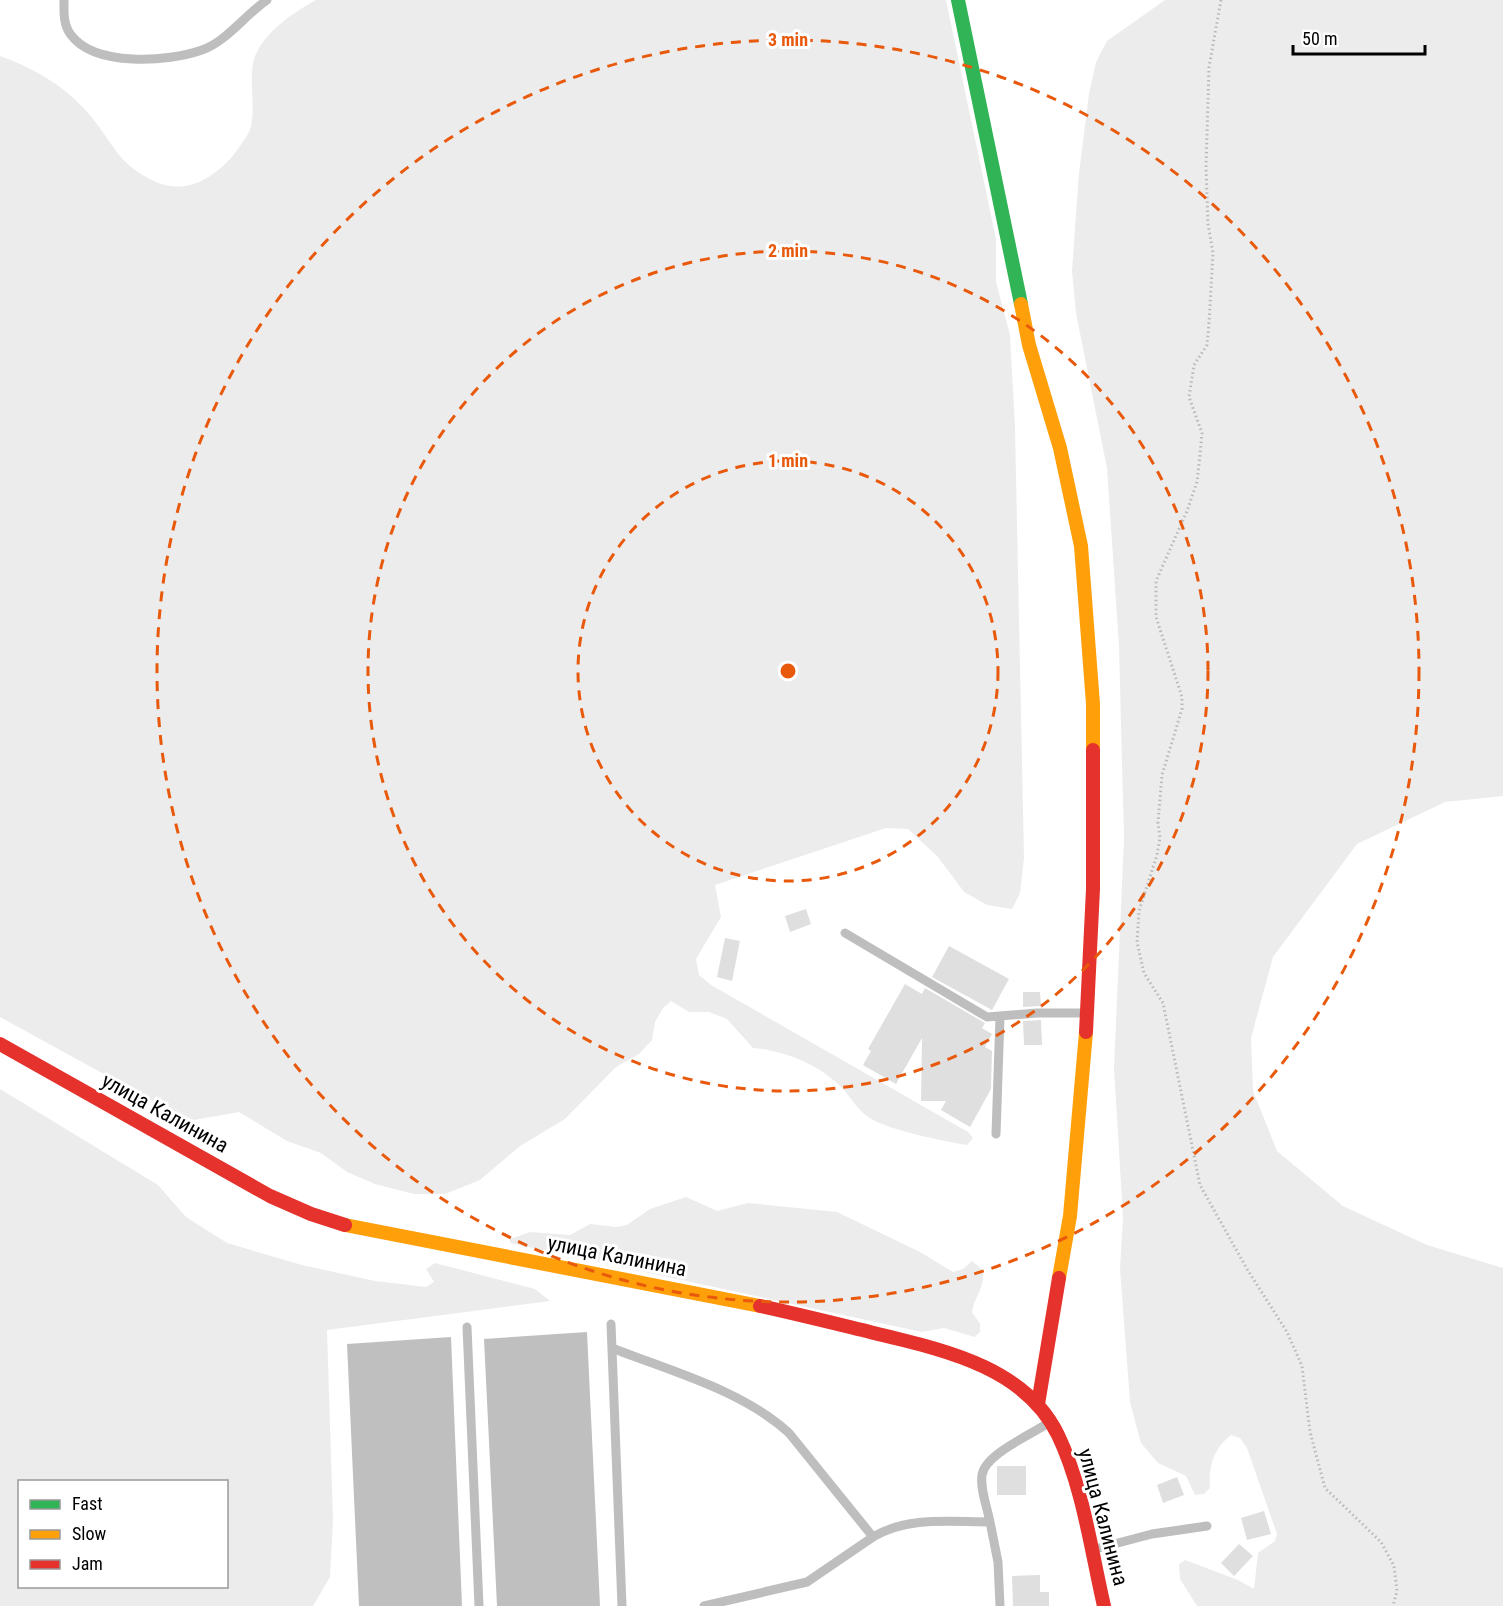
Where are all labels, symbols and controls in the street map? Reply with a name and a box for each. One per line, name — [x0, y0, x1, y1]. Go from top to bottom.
scale bar — [1293, 18, 1425, 56]
text: 50 m — [1302, 28, 1337, 49]
text: 3 min — [768, 29, 808, 50]
text: 2 min — [768, 240, 808, 261]
text: 1 min — [768, 450, 808, 471]
centre of rings — [778, 661, 798, 681]
street label: улица Калинина — [98, 1068, 232, 1158]
street label: улица Калинина — [546, 1231, 688, 1281]
street label: улица Калинина — [1073, 1446, 1133, 1588]
legend — [18, 1480, 228, 1588]
text: Fast — [72, 1493, 103, 1514]
text: Slow — [72, 1523, 107, 1544]
text: Jam — [72, 1553, 103, 1574]

